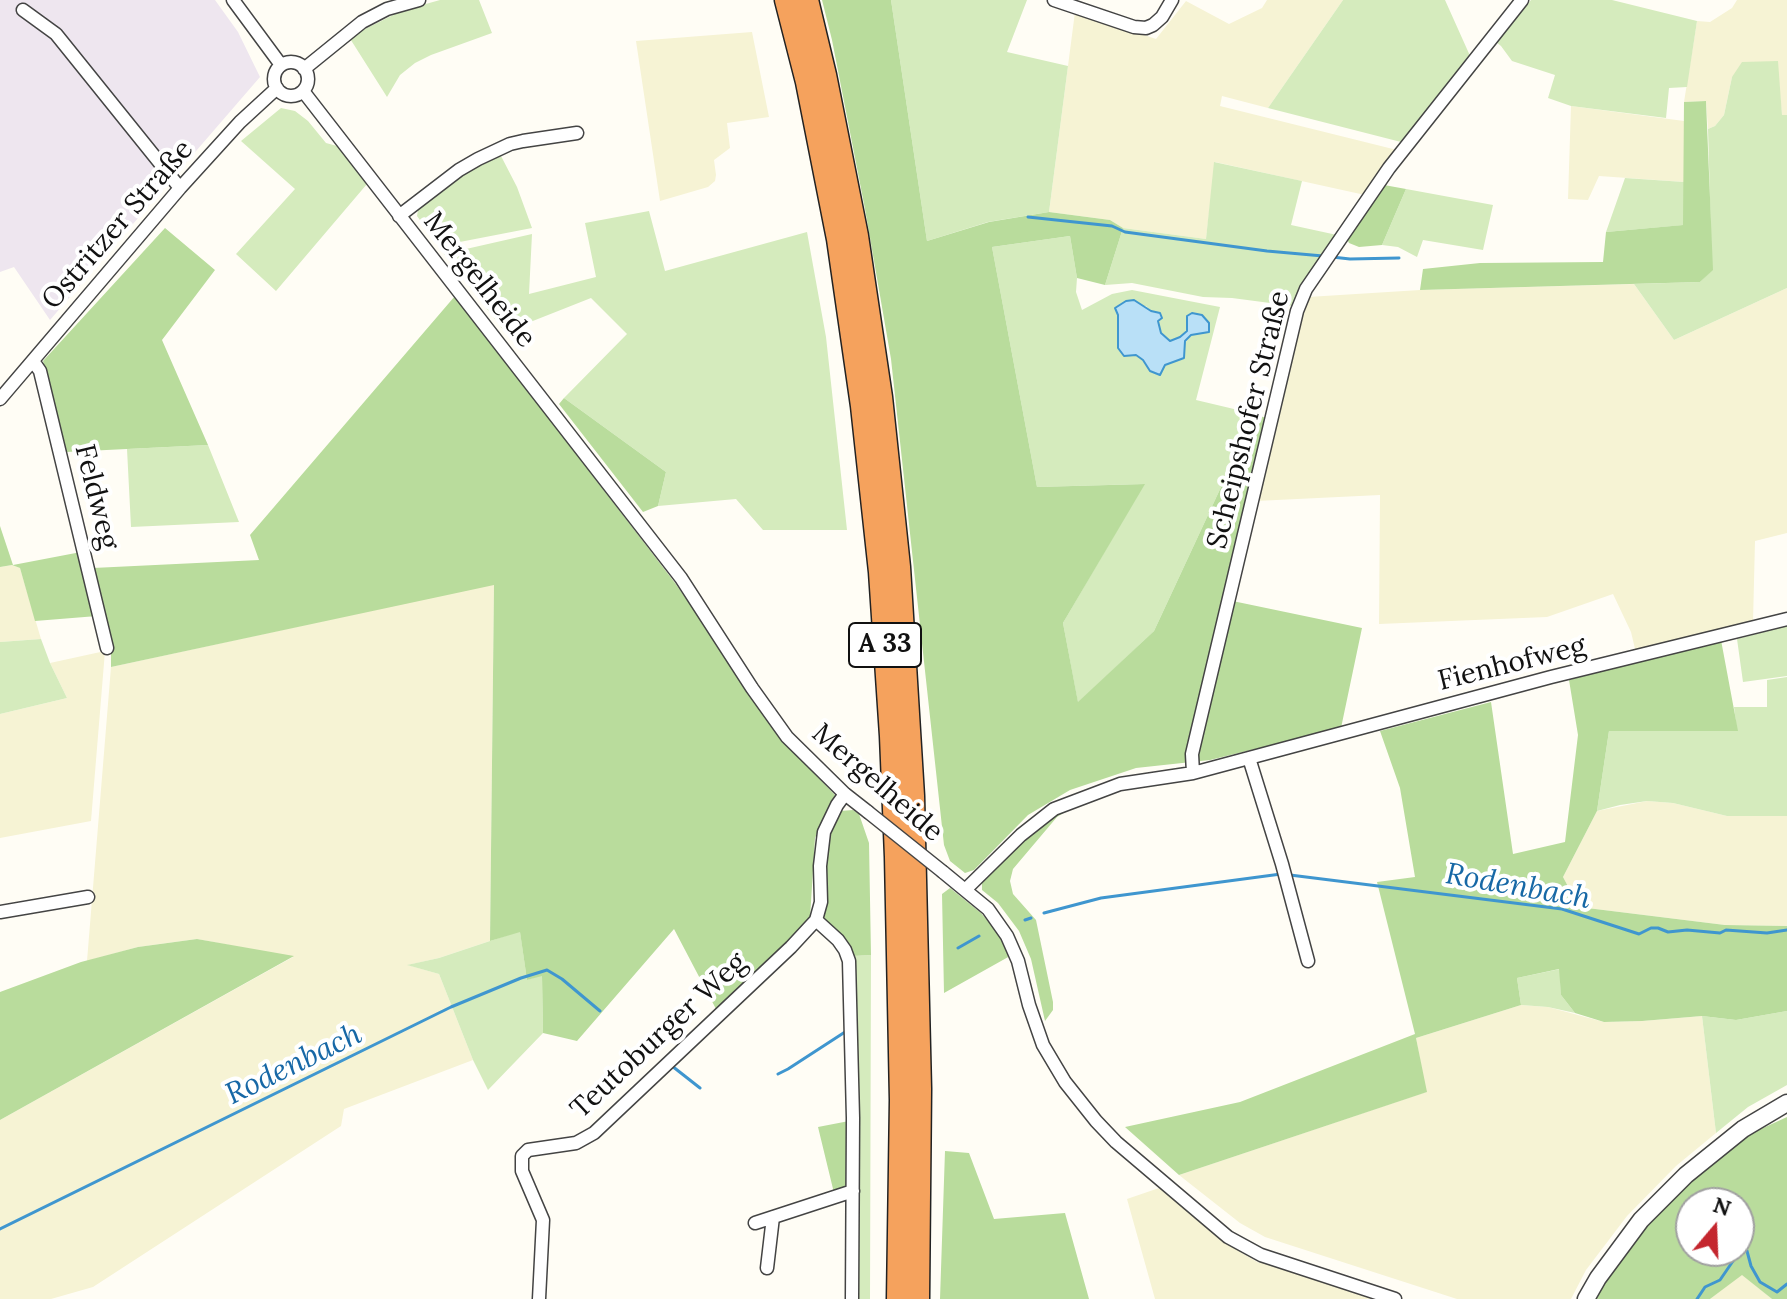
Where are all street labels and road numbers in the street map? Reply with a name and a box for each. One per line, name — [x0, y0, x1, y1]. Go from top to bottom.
street label: Ostritzer Straße — [35, 133, 201, 317]
street label: Mergelheide — [416, 206, 542, 354]
street label: Scheipshofer Straße — [1201, 288, 1297, 552]
street label: Feldweg — [67, 441, 125, 553]
road number: A 33 — [849, 623, 921, 667]
street label: Fienhofweg — [1435, 629, 1589, 699]
street label: Mergelheide — [805, 717, 949, 849]
street label: Teutoburger Weg — [564, 946, 754, 1126]

